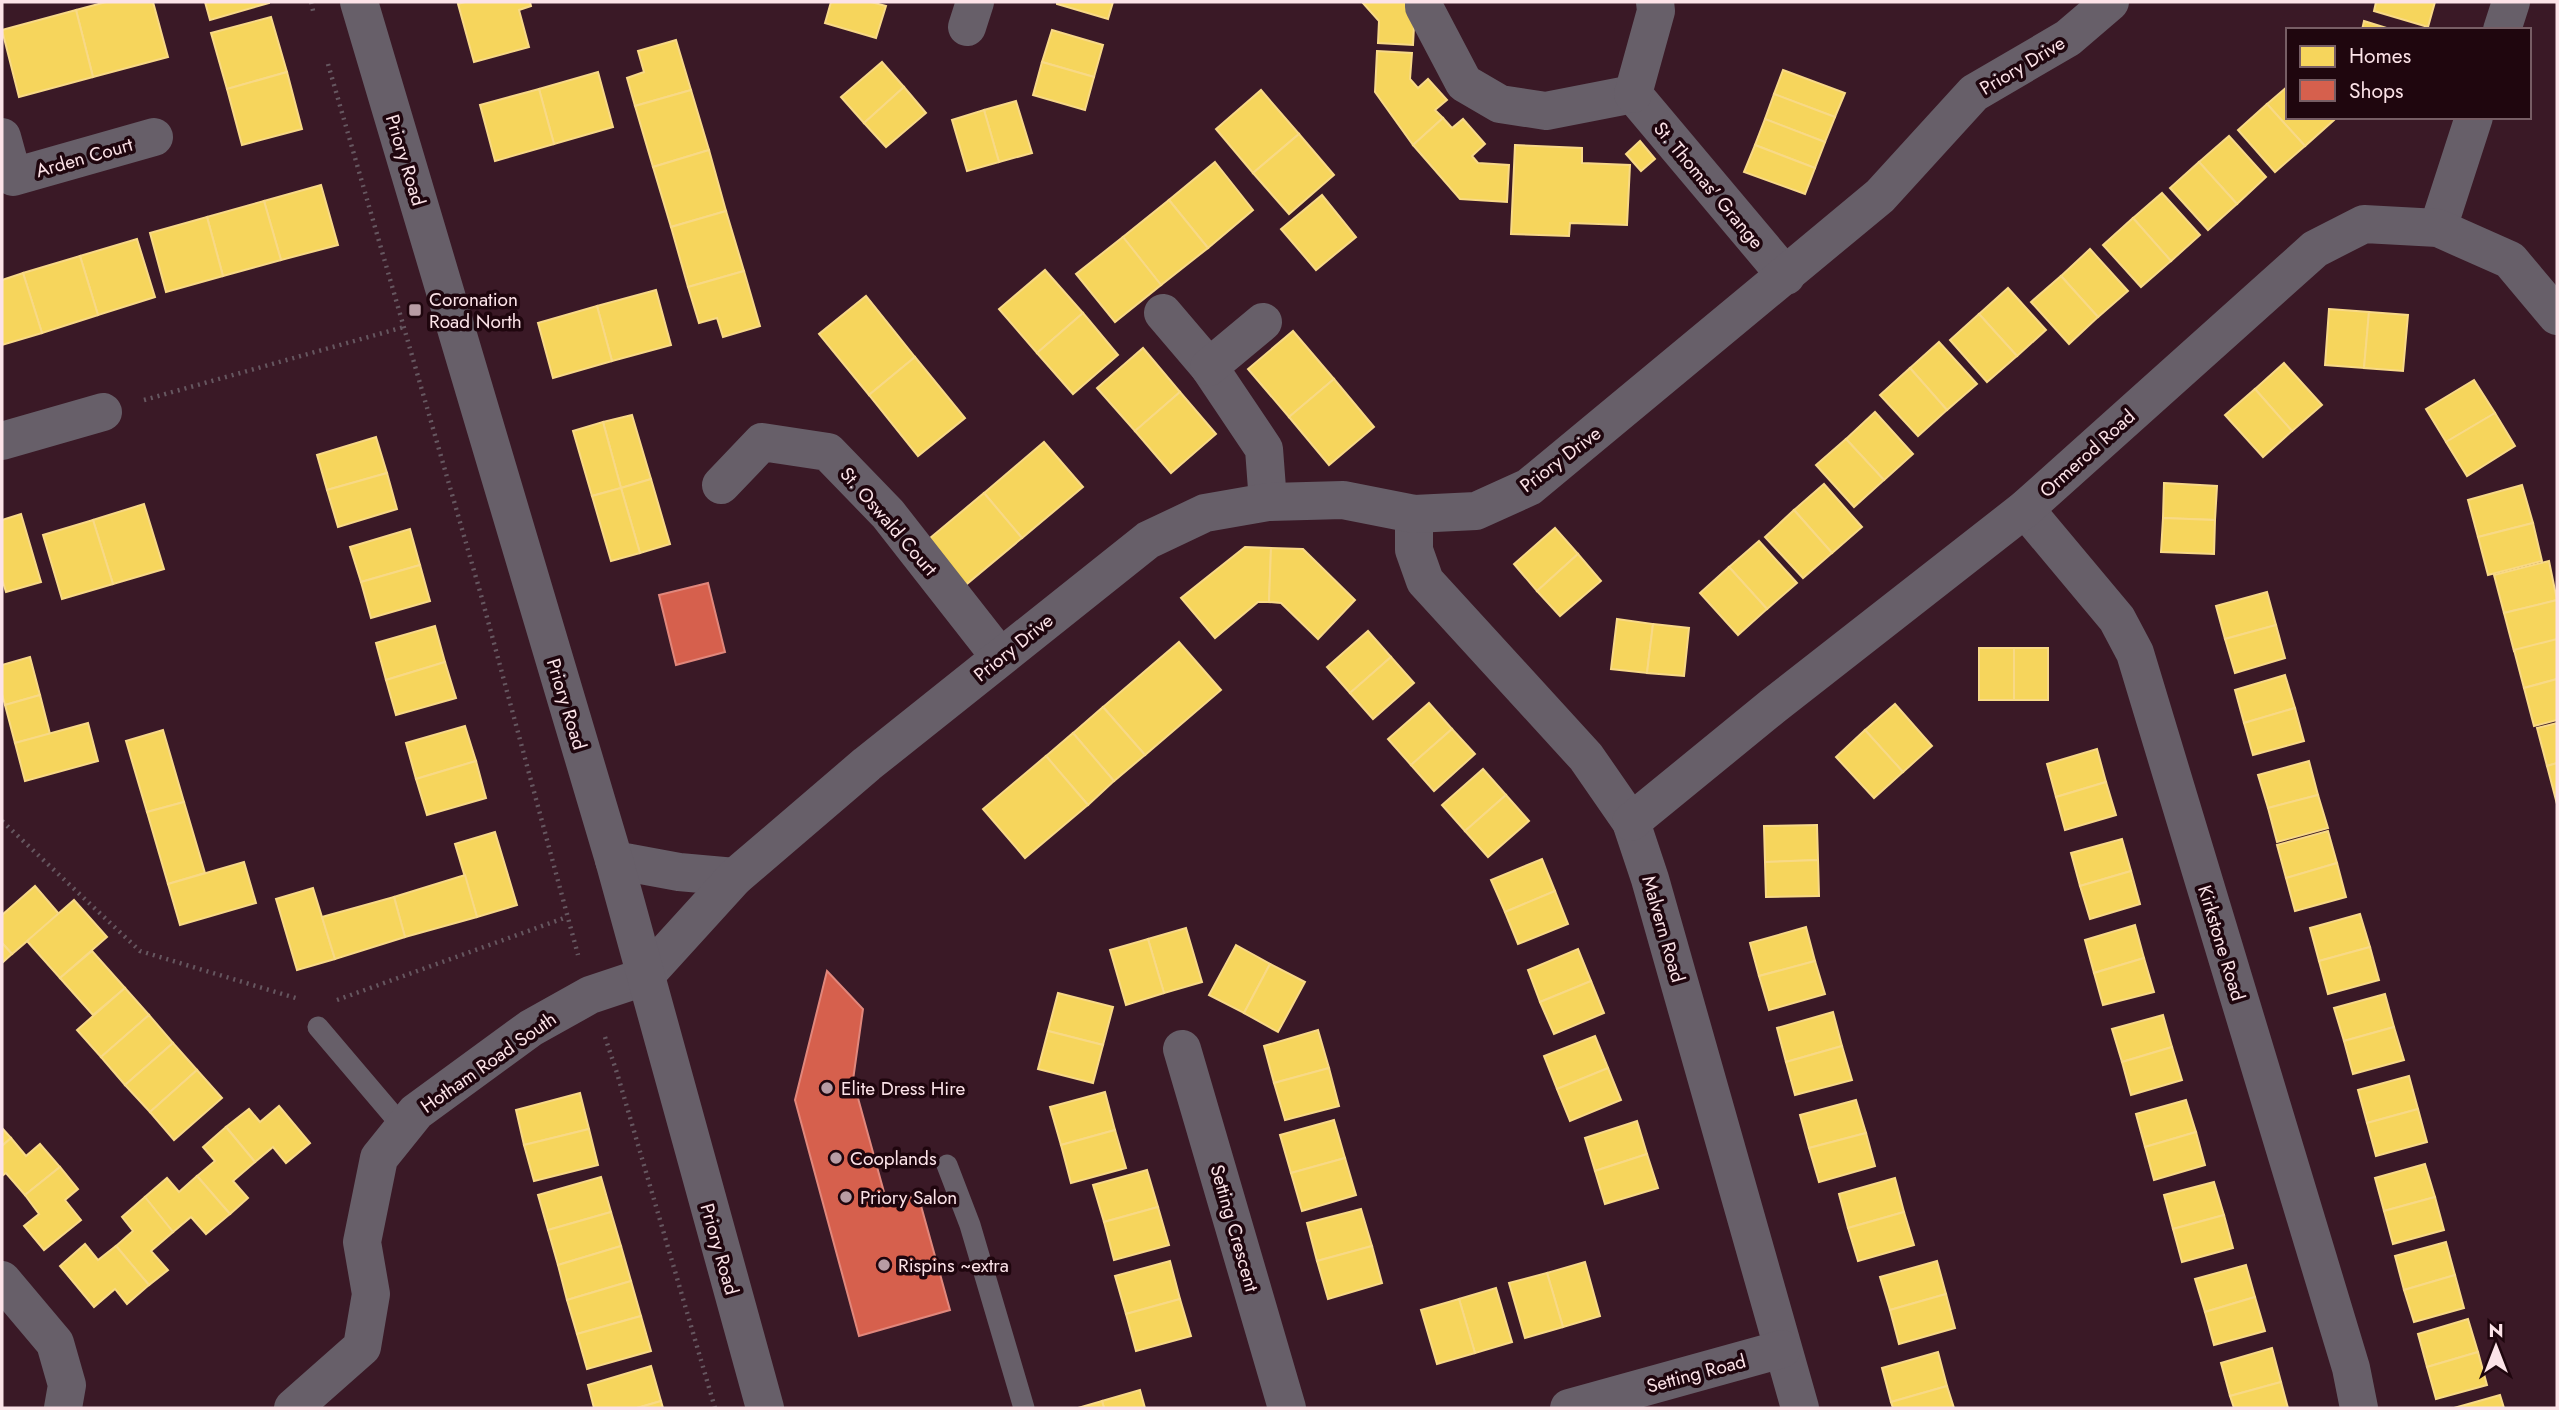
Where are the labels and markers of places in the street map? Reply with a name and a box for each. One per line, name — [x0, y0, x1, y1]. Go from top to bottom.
place label: Coronation Road North — [429, 286, 522, 335]
marker: Coronation Road North — [407, 302, 423, 318]
place label: Elite Dress Hire — [841, 1075, 966, 1102]
marker: Elite Dress Hire — [819, 1080, 835, 1096]
place label: Cooplands — [850, 1145, 937, 1172]
marker: Cooplands — [828, 1150, 844, 1166]
place label: Priory Salon — [860, 1184, 957, 1211]
marker: Priory Salon — [838, 1189, 854, 1205]
place label: Rispins ~extra — [898, 1252, 1009, 1279]
marker: Rispins ~extra — [876, 1257, 892, 1273]

